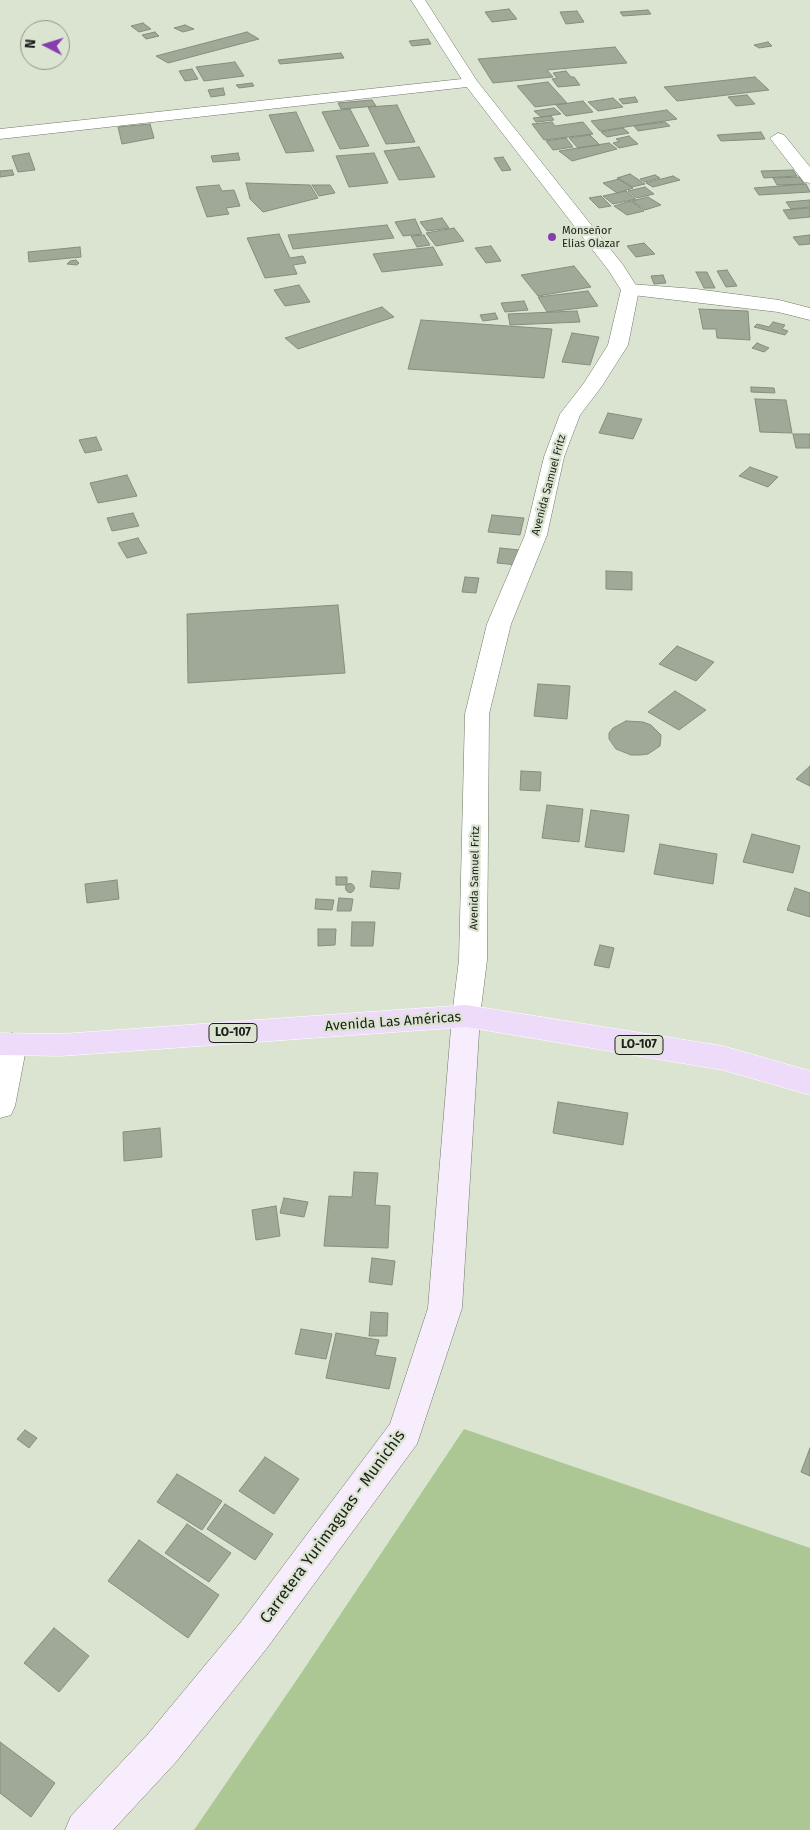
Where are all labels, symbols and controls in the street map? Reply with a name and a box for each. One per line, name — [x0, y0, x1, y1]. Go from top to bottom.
north arrow — [20, 20, 70, 70]
text: N — [22, 38, 39, 49]
place label: Monseñor Elias Olazar — [562, 224, 620, 250]
marker: Monseñor Elias Olazar — [546, 231, 558, 243]
street label: Avenida Samuel Fritz — [529, 433, 569, 537]
street label: Avenida Samuel Fritz — [467, 826, 483, 930]
street label: Avenida Las Américas — [324, 1009, 462, 1035]
road number: LO-107 — [209, 1024, 257, 1042]
road number: LO-107 — [615, 1036, 663, 1054]
street label: Carretera Yurimaguas - Munichis — [256, 1427, 410, 1627]

